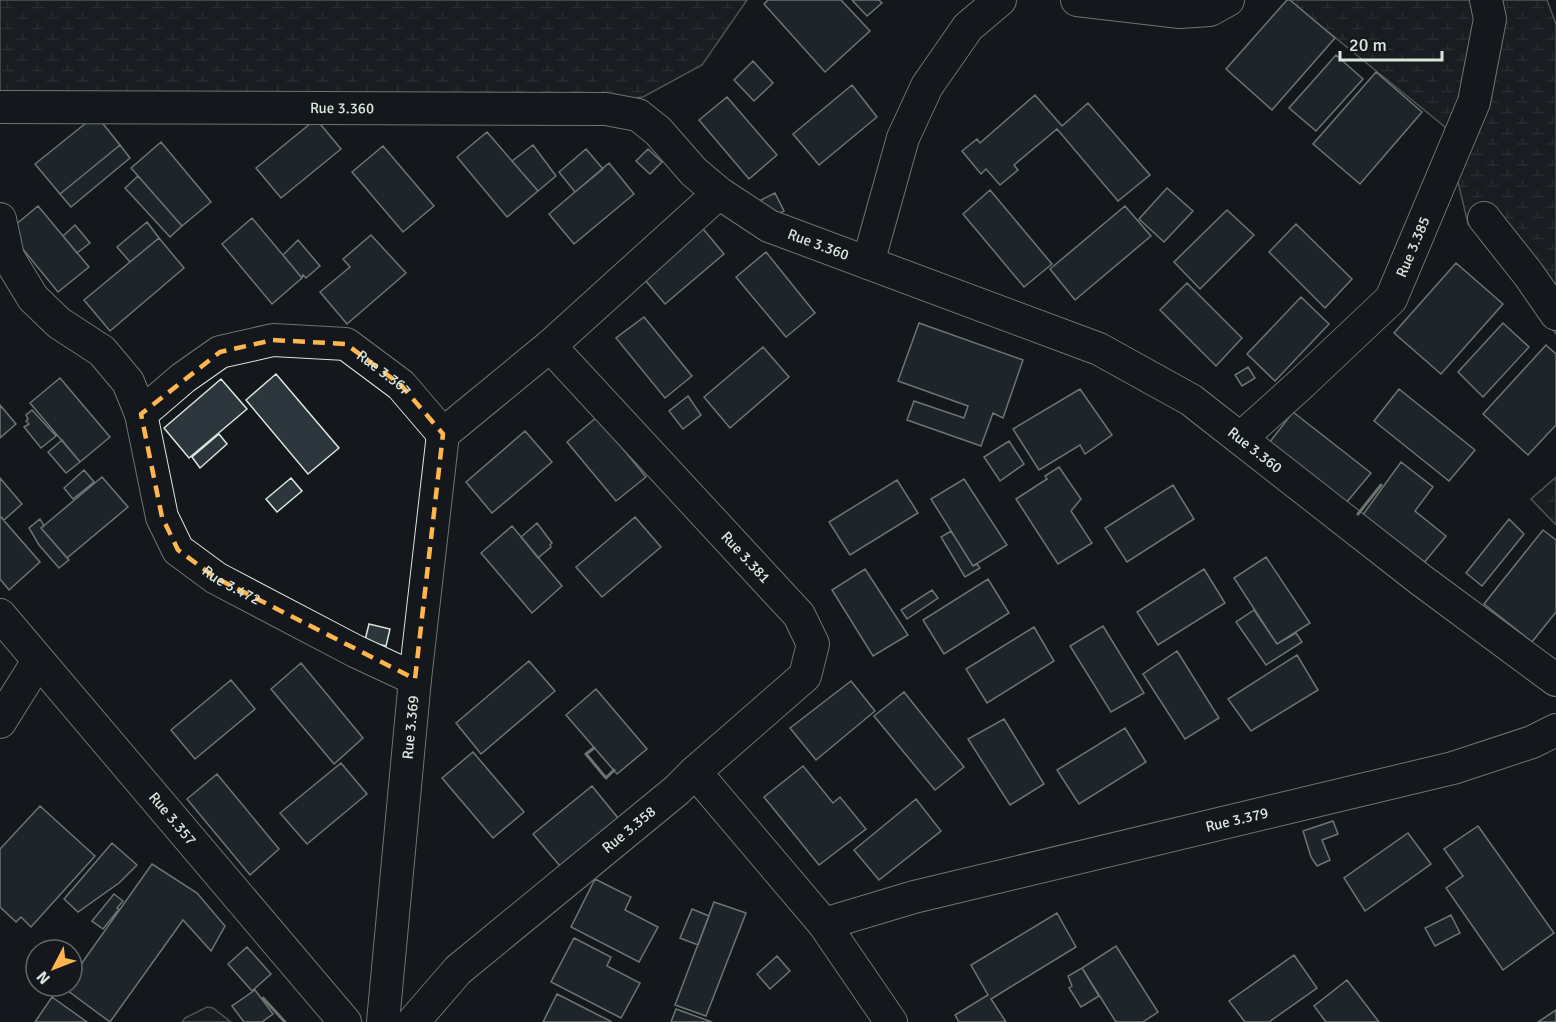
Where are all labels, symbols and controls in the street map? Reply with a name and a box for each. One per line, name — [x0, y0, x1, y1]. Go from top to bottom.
scale bar — [1340, 24, 1442, 62]
text: 20 m — [1349, 34, 1387, 56]
street label: Rue 3.360 — [310, 99, 374, 117]
street label: Rue 3.385 — [1392, 214, 1434, 280]
street label: Rue 3.360 — [785, 225, 852, 264]
street label: Rue 3.367 — [353, 346, 415, 399]
street label: Rue 3.360 — [1224, 423, 1286, 477]
street label: Rue 3.381 — [717, 528, 774, 587]
street label: Rue 3.472 — [199, 562, 264, 609]
street label: Rue 3.369 — [399, 695, 422, 760]
street label: Rue 3.357 — [145, 788, 200, 849]
street label: Rue 3.358 — [598, 802, 659, 857]
street label: Rue 3.379 — [1204, 804, 1270, 836]
north arrow — [24, 938, 84, 998]
text: N — [32, 967, 55, 988]

